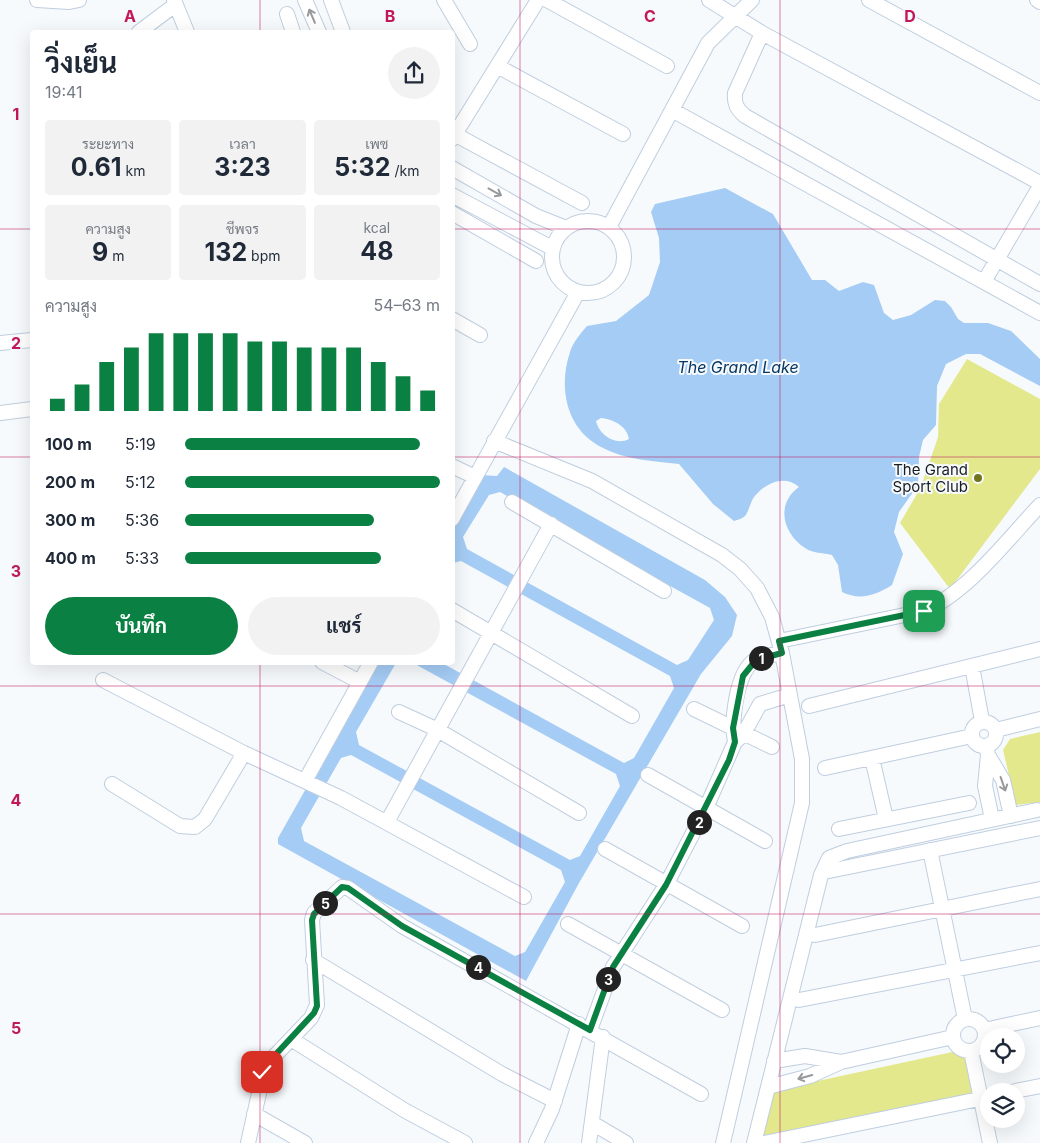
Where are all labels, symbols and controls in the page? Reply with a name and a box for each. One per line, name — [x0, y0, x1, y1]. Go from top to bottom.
text: A — [124, 6, 136, 26]
text: B — [385, 6, 395, 26]
text: C — [644, 6, 656, 26]
text: D — [904, 6, 916, 26]
one-way arrow — [307, 9, 317, 24]
text: วิ่งเย็น — [45, 46, 117, 80]
button: share — [388, 47, 440, 99]
text: 19:41 — [45, 82, 83, 102]
text: 1 — [13, 104, 19, 124]
text: ระยะทาง — [82, 135, 134, 152]
text: เวลา — [229, 135, 256, 152]
text: เพซ — [365, 135, 388, 152]
text: 0.61 — [71, 152, 122, 182]
text: 3:23 — [214, 152, 271, 182]
text: 5:32 — [334, 152, 390, 182]
text: km — [122, 162, 145, 179]
text: /km — [390, 162, 419, 179]
one-way arrow — [487, 188, 502, 198]
text: kcal — [363, 219, 390, 236]
text: ความสูง — [85, 220, 131, 237]
text: ชีพจร — [226, 220, 259, 237]
text: 48 — [360, 236, 393, 266]
text: 9 — [92, 237, 108, 267]
text: 132 — [204, 237, 247, 267]
text: m — [108, 247, 124, 264]
text: bpm — [247, 247, 281, 264]
text: 54–63 m — [374, 295, 440, 315]
text: ความสูง — [45, 296, 97, 316]
text: 2 — [11, 333, 21, 353]
water label: The Grand Lake — [677, 357, 799, 377]
text: 100 m — [45, 434, 92, 454]
text: 5:19 — [125, 434, 156, 454]
place label: The Grand Sport Club — [893, 460, 968, 496]
text: 200 m — [45, 472, 95, 492]
text: 5:12 — [125, 472, 156, 492]
marker: The Grand Sport Club — [972, 472, 984, 484]
text: 300 m — [45, 510, 95, 530]
text: 5:36 — [125, 510, 159, 530]
text: 400 m — [45, 548, 96, 568]
text: 5:33 — [125, 548, 159, 568]
text: 3 — [11, 561, 21, 581]
pin — [903, 590, 945, 632]
button: บันทึก — [45, 597, 238, 655]
button: แชร์ — [248, 597, 440, 655]
icon: arrive — [910, 597, 938, 625]
pin: 1 — [748, 646, 774, 670]
text: 1 — [758, 650, 765, 667]
one-way arrow — [999, 776, 1008, 791]
text: 4 — [11, 790, 22, 810]
pin: 2 — [686, 810, 712, 834]
text: 2 — [695, 814, 704, 831]
pin: 5 — [312, 890, 338, 916]
text: 5 — [321, 895, 330, 912]
pin: 4 — [466, 954, 490, 980]
text: 4 — [474, 959, 483, 976]
pin: 3 — [596, 966, 620, 992]
text: 3 — [604, 971, 613, 988]
text: 5 — [11, 1018, 21, 1038]
map controls — [980, 1028, 1025, 1128]
button: locate — [980, 1028, 1025, 1073]
pin — [241, 1051, 283, 1093]
icon: check — [248, 1058, 276, 1086]
one-way arrow — [798, 1073, 814, 1083]
button: layers — [980, 1083, 1025, 1128]

